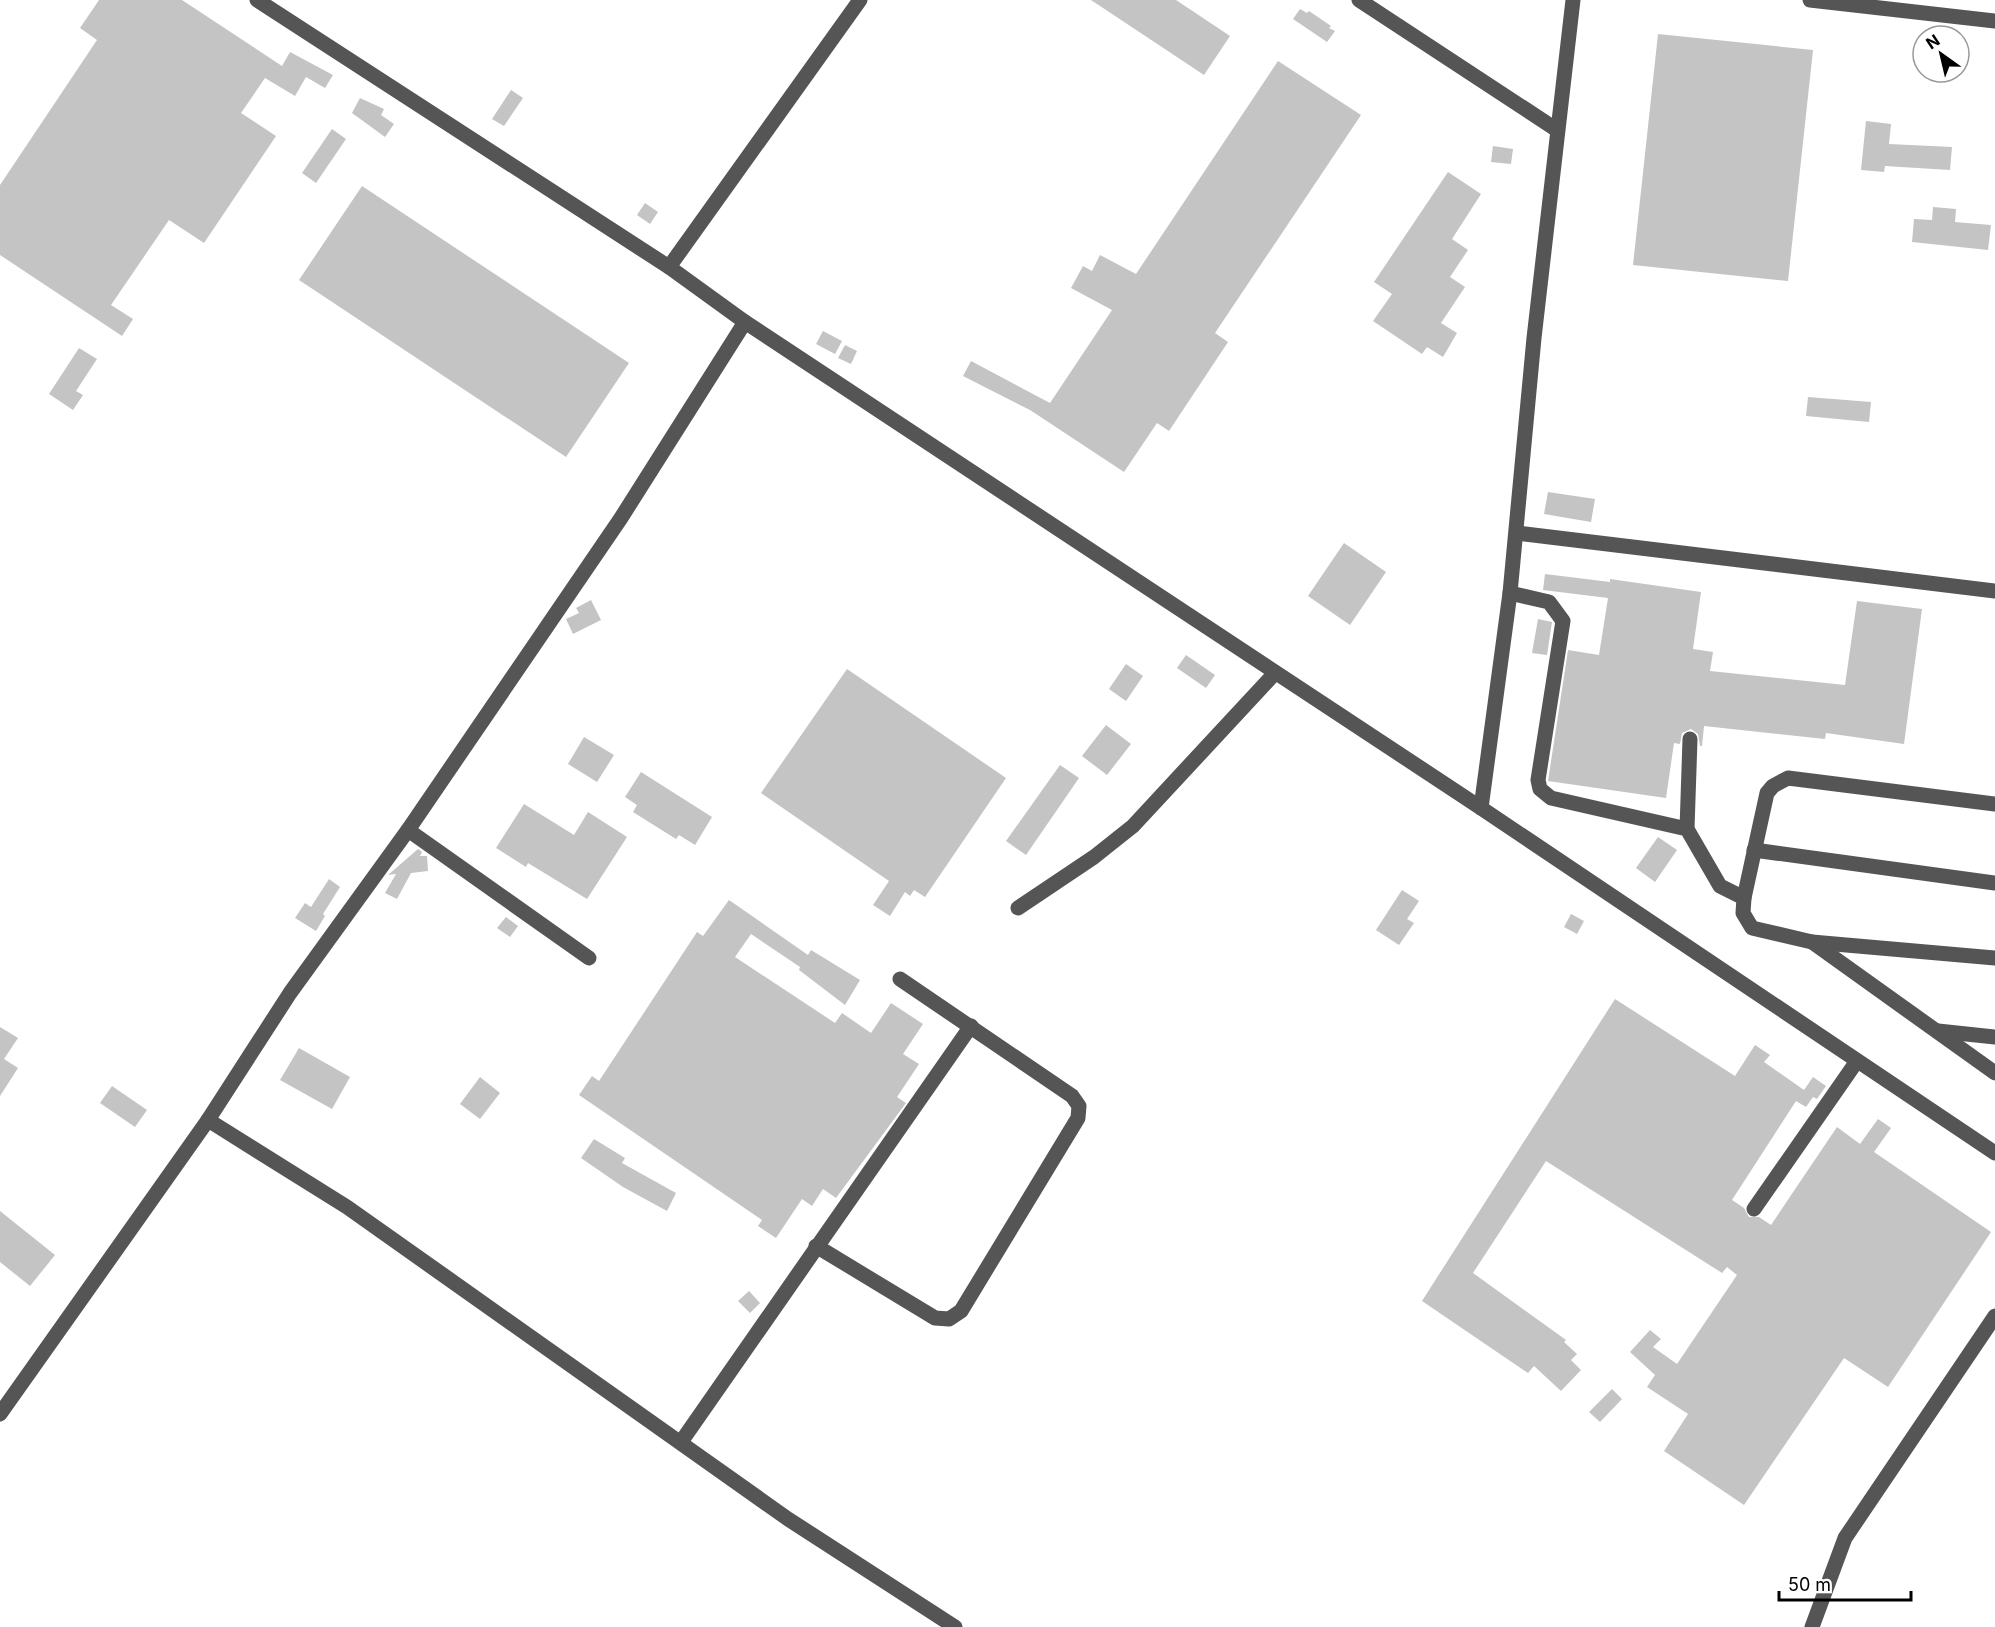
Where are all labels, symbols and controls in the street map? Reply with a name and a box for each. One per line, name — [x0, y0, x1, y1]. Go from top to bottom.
north arrow — [1911, 24, 1971, 84]
text: N — [1922, 30, 1943, 53]
scale bar — [1779, 1564, 1911, 1602]
text: 50 m — [1788, 1574, 1831, 1595]

